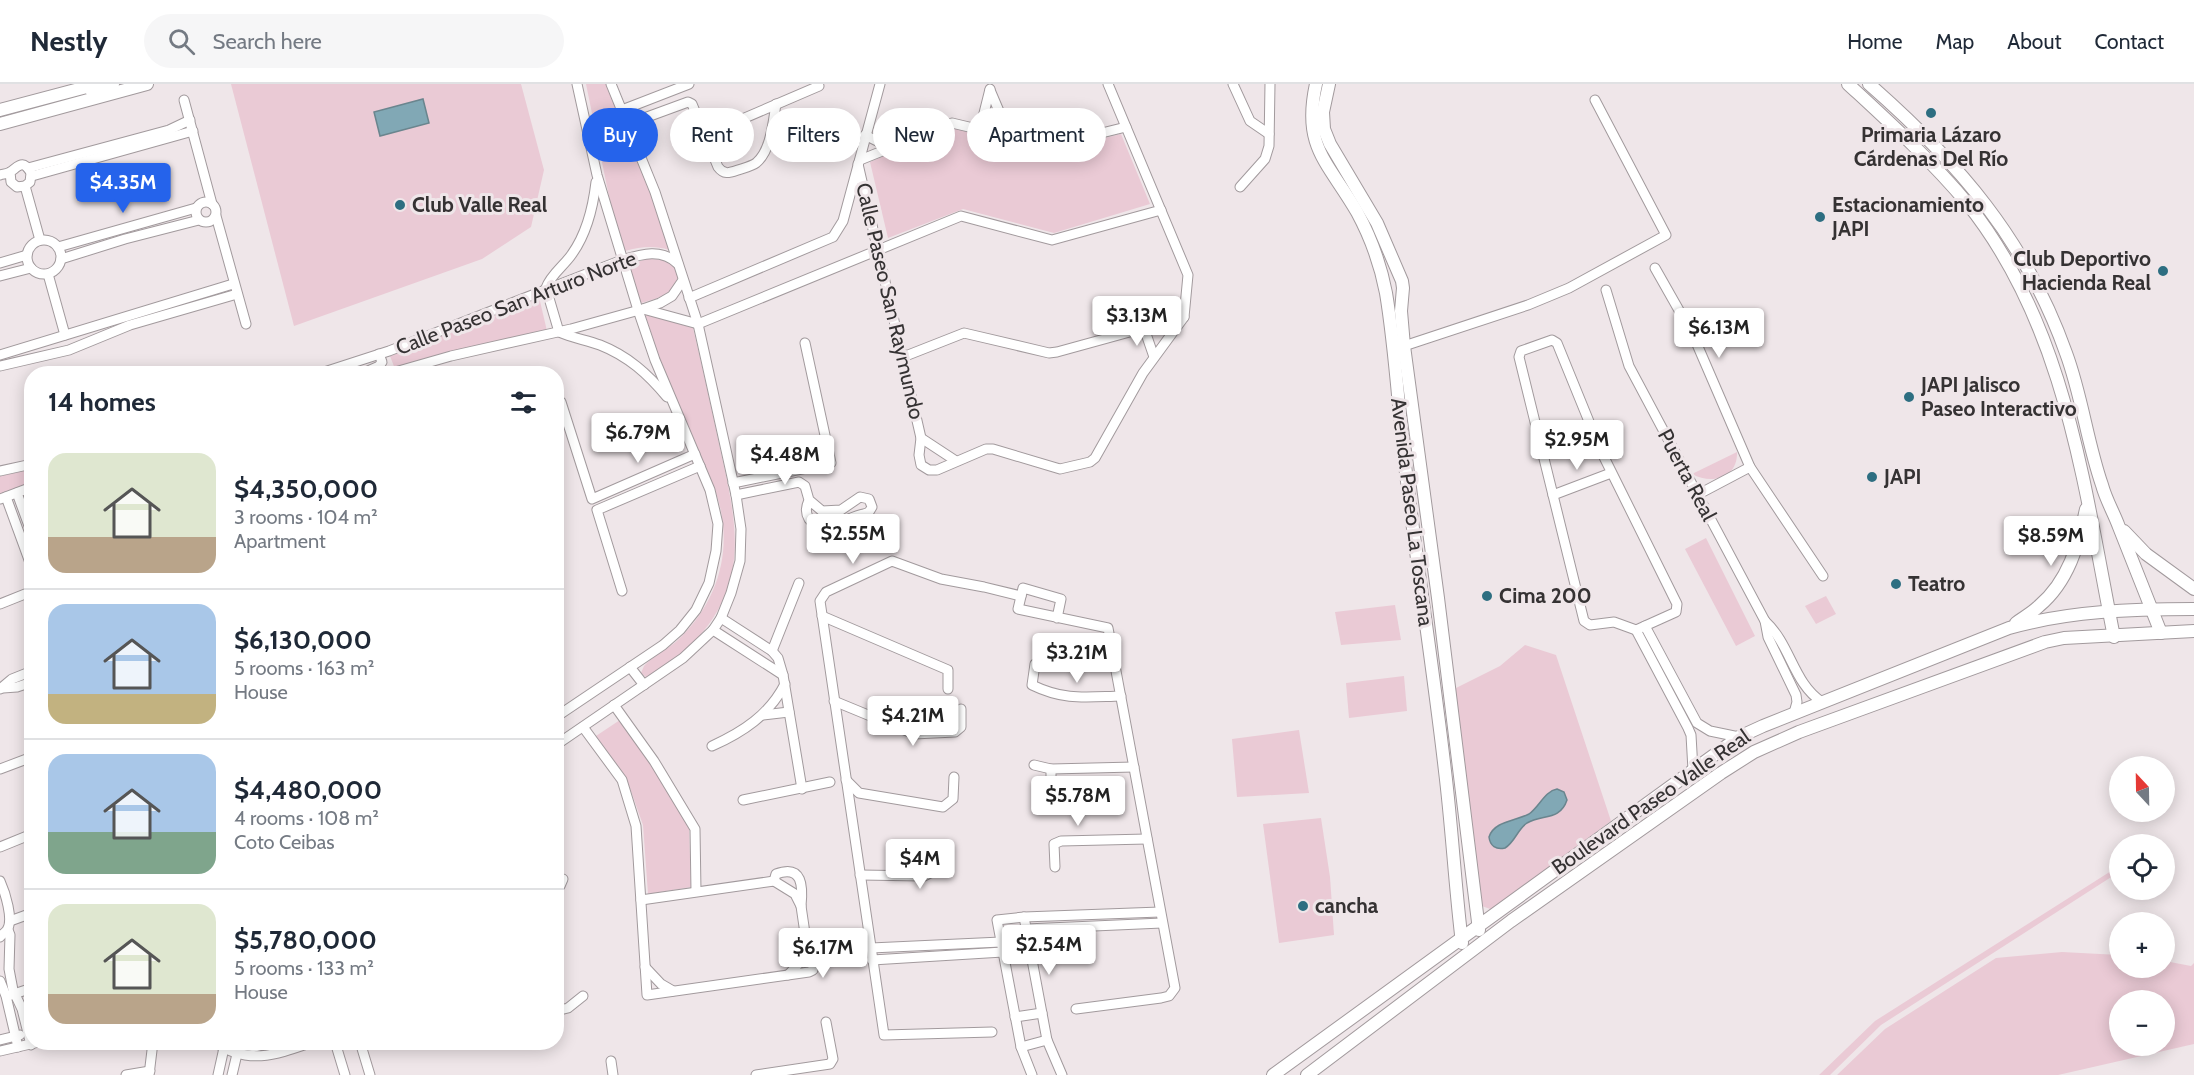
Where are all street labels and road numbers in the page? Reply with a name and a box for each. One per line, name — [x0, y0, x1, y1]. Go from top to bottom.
street label: Calle Paseo San Raymundo — [851, 180, 930, 422]
street label: Calle Paseo San Arturo Norte — [392, 245, 640, 360]
street label: Avenida Paseo La Toscana — [1386, 396, 1439, 628]
street label: Puerta Real — [1653, 425, 1722, 525]
street label: Boulevard Paseo Valle Real — [1547, 723, 1755, 880]

